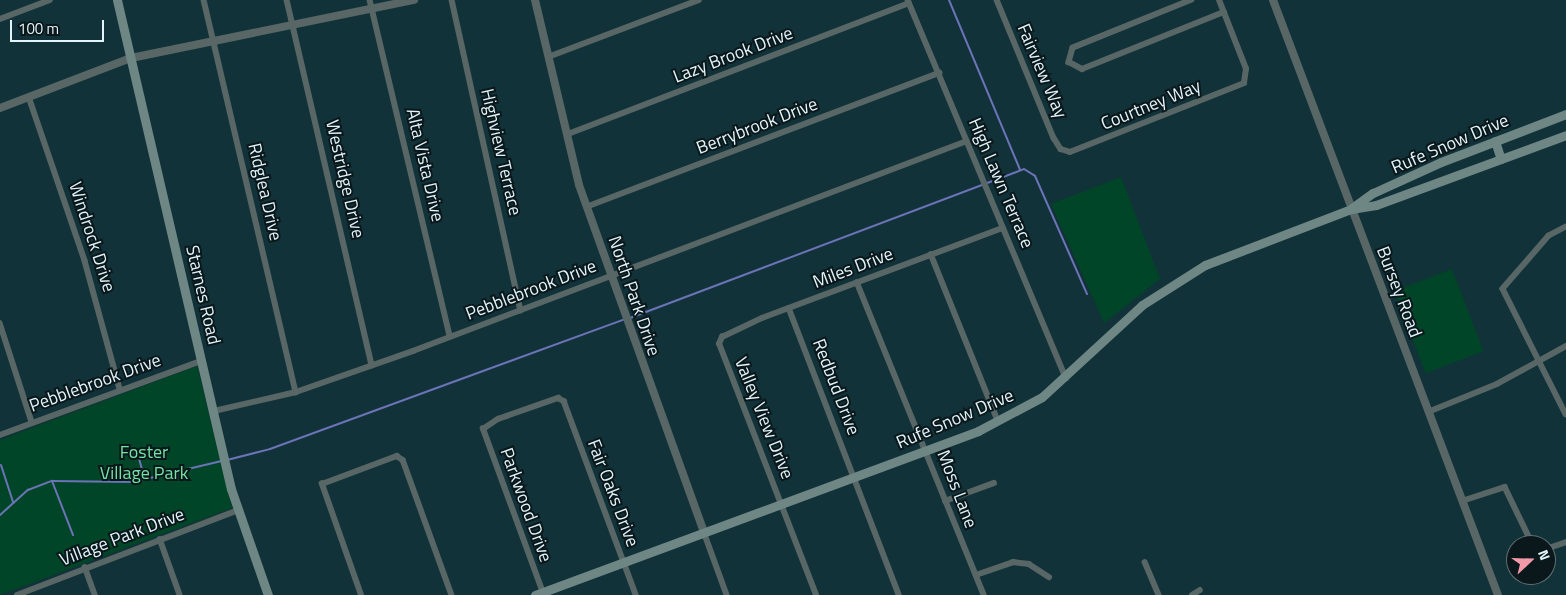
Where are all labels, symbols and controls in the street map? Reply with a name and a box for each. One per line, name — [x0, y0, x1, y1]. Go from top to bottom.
scale bar — [12, 10, 106, 42]
text: 100 m — [18, 17, 59, 40]
street label: Fairview Way — [1012, 20, 1072, 122]
street label: Lazy Brook Drive — [670, 22, 796, 88]
street label: Courtney Way — [1098, 75, 1204, 135]
street label: Highview Terrace — [476, 87, 526, 217]
street label: Berrybrook Drive — [693, 93, 821, 159]
street label: Alta Vista Drive — [401, 106, 449, 224]
street label: Rufe Snow Drive — [1388, 110, 1512, 178]
street label: High Lawn Terrace — [964, 115, 1038, 251]
street label: Westridge Drive — [321, 118, 369, 240]
street label: Ridglea Drive — [243, 141, 287, 243]
street label: Windrock Drive — [64, 179, 120, 295]
street label: North Park Drive — [603, 233, 665, 359]
street label: Starnes Road — [181, 243, 225, 347]
street label: Miles Drive — [810, 243, 896, 293]
street label: Bursey Road — [1372, 243, 1426, 341]
street label: Pebblebrook Drive — [463, 255, 599, 325]
street label: Redbud Drive — [808, 336, 864, 438]
street label: Pebblebrook Drive — [26, 349, 164, 417]
street label: Valley View Drive — [730, 354, 798, 482]
street label: Rufe Snow Drive — [893, 385, 1017, 453]
street label: Fair Oaks Drive — [583, 436, 643, 550]
park label: Foster Village Park — [100, 442, 188, 484]
street label: Parkwood Drive — [495, 445, 557, 565]
street label: Moss Lane — [932, 447, 982, 531]
street label: Village Park Drive — [57, 503, 187, 571]
north arrow — [1506, 535, 1556, 585]
text: N — [1533, 547, 1556, 563]

